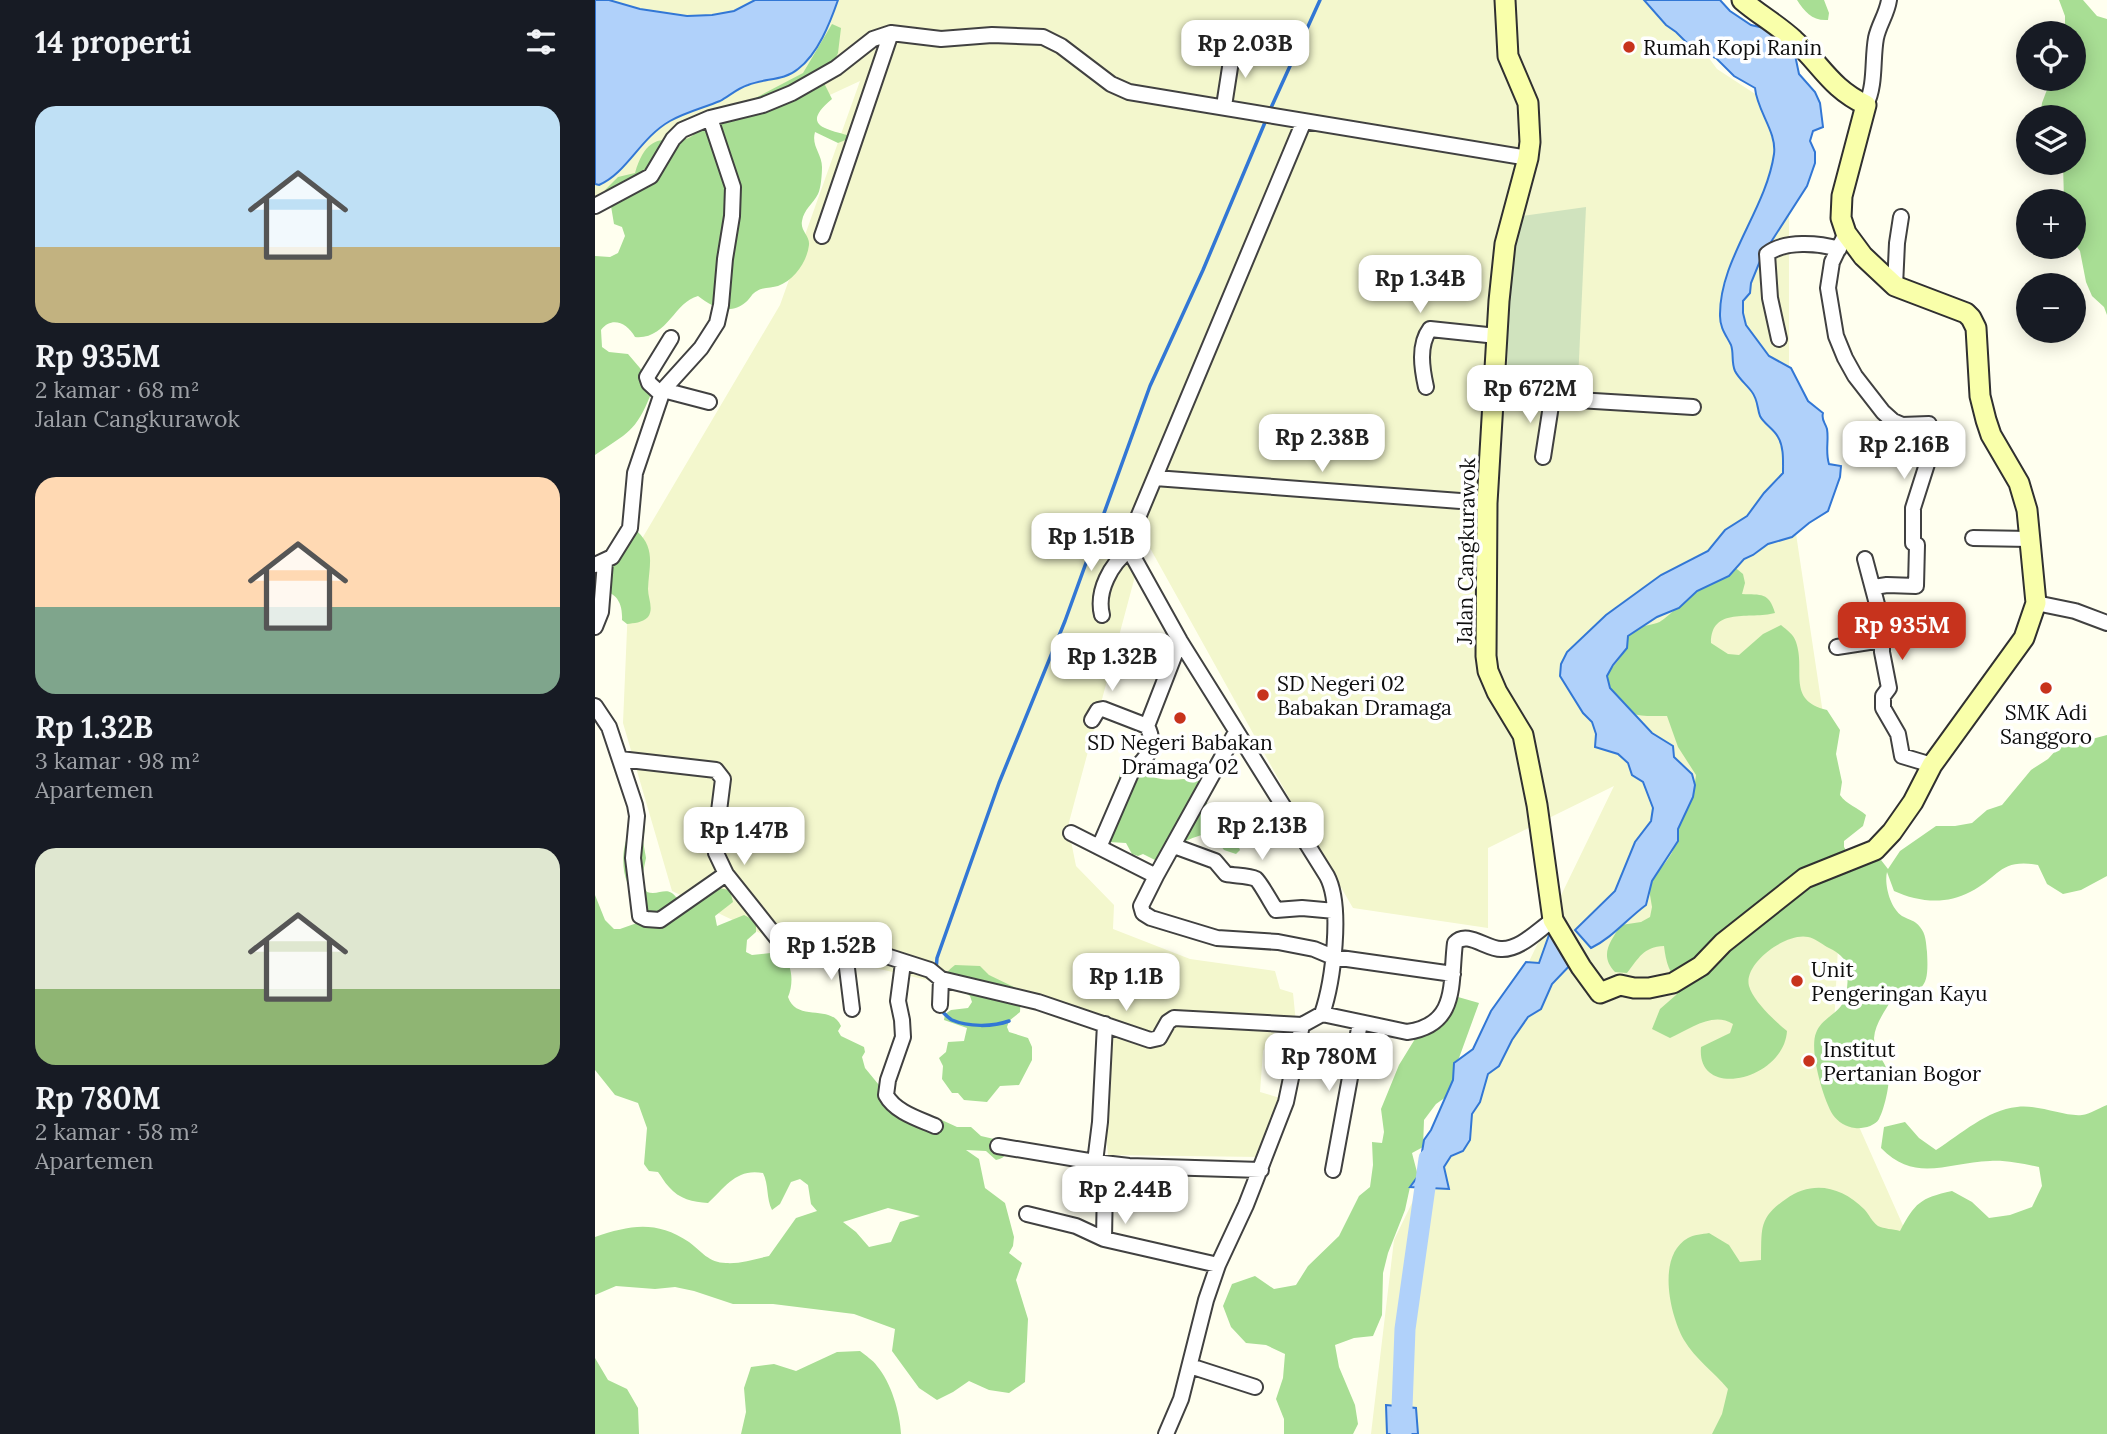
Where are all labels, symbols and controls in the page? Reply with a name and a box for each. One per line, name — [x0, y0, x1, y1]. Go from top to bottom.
pin: Rp 2.03B — [1173, 20, 1317, 80]
map controls — [2016, 21, 2086, 343]
button: locate — [2016, 21, 2086, 91]
text: 14 properti — [35, 23, 191, 61]
icon: filters — [522, 23, 560, 61]
text: Rp 2.03B — [1197, 28, 1293, 57]
place label: Rumah Kopi Ranin — [1643, 34, 1822, 61]
marker: Rumah Kopi Ranin — [1621, 39, 1637, 55]
button: layers — [2016, 105, 2086, 175]
icon: home — [235, 152, 361, 278]
button: + — [2016, 189, 2086, 259]
pin: Rp 1.34B — [1348, 256, 1492, 315]
text: Rp 1.34B — [1375, 263, 1465, 292]
button: − — [2016, 273, 2086, 343]
text: Rp 935M — [35, 337, 161, 375]
pin: Rp 672M — [1465, 366, 1595, 425]
text: Rp 672M — [1483, 373, 1577, 402]
text: 2 kamar · 68 m² — [35, 375, 200, 404]
text: Jalan Cangkurawok — [35, 404, 240, 433]
pin: Rp 2.38B — [1250, 414, 1394, 474]
pin: Rp 2.16B — [1832, 421, 1976, 481]
text: Rp 2.38B — [1275, 422, 1369, 451]
text: Rp 2.16B — [1859, 429, 1949, 458]
street label: Jalan Cangkurawok — [1451, 457, 1481, 646]
pin: Rp 1.51B — [1019, 514, 1163, 573]
text: Rp 1.51B — [1047, 521, 1135, 550]
icon: home — [235, 523, 361, 649]
pin: Rp 935M — [1837, 602, 1967, 662]
text: Rp 935M — [1854, 610, 1950, 639]
pin: Rp 1.32B — [1040, 634, 1184, 693]
text: Rp 1.32B — [1067, 641, 1157, 670]
place label: SD Negeri 02 Babakan Dramaga — [1277, 670, 1452, 721]
marker: SMK Adi Sanggoro — [2038, 680, 2054, 696]
marker: SD Negeri 02 Babakan Dramaga — [1255, 687, 1271, 703]
place label: SMK Adi Sanggoro — [2000, 699, 2092, 750]
text: Rp 1.32B — [35, 708, 153, 746]
marker: SD Negeri Babakan Dramaga 02 — [1172, 710, 1188, 726]
place label: SD Negeri Babakan Dramaga 02 — [1087, 729, 1273, 780]
text: 3 kamar · 98 m² — [35, 746, 200, 775]
text: Apartemen — [35, 775, 153, 804]
pin: Rp 2.13B — [1190, 802, 1334, 862]
pin: Rp 1.47B — [672, 808, 816, 867]
text: Rp 2.13B — [1217, 810, 1307, 839]
text: Rp 1.47B — [700, 815, 788, 844]
icon: home — [235, 894, 361, 1020]
pin: Rp 1.52B — [759, 922, 903, 982]
text: Rp 1.52B — [786, 930, 876, 959]
pin: Rp 1.1B — [1061, 954, 1191, 1013]
place label: Unit Pengeringan Kayu — [1811, 956, 1988, 1007]
text: Rp 1.1B — [1089, 961, 1163, 990]
marker: Unit Pengeringan Kayu — [1789, 973, 1805, 989]
pin: Rp 780M — [1264, 1034, 1394, 1093]
place label: Institut Pertanian Bogor — [1823, 1036, 1981, 1087]
text: Rp 780M — [1281, 1041, 1377, 1070]
marker: Institut Pertanian Bogor — [1801, 1053, 1817, 1069]
text: Rp 780M — [35, 1079, 161, 1117]
text: 2 kamar · 58 m² — [35, 1117, 199, 1146]
text: Apartemen — [35, 1146, 153, 1175]
pin: Rp 2.44B — [1053, 1166, 1197, 1226]
text: Rp 2.44B — [1078, 1174, 1172, 1203]

